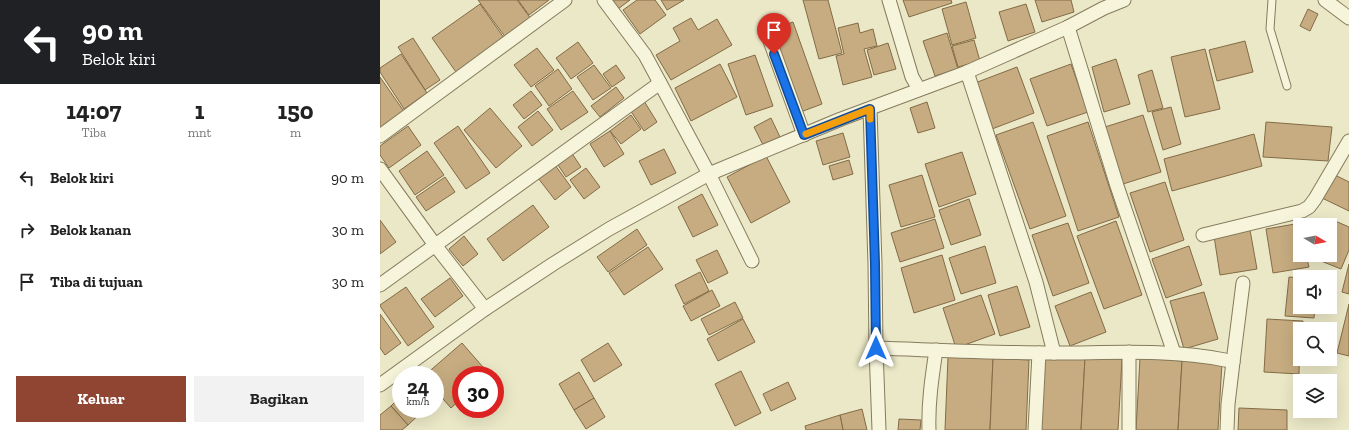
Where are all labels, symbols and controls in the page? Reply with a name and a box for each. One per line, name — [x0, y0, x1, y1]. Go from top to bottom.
pin — [757, 13, 791, 54]
text: 90 m — [82, 14, 143, 47]
icon: left — [16, 16, 68, 68]
icon: arrive — [763, 19, 785, 41]
text: Belok kiri — [82, 48, 156, 70]
text: 14:07 — [66, 96, 121, 125]
text: 1 — [195, 96, 204, 125]
text: 150 — [278, 96, 314, 125]
text: Tiba — [81, 125, 106, 140]
text: mnt — [188, 125, 211, 140]
text: m — [290, 125, 301, 140]
icon: left — [16, 167, 38, 189]
text: Belok kiri — [50, 169, 114, 187]
text: 90 m — [331, 169, 364, 187]
north arrow — [1293, 218, 1337, 262]
map controls — [1293, 218, 1337, 418]
icon: right — [16, 219, 38, 241]
text: Belok kanan — [50, 221, 131, 239]
text: 30 m — [332, 221, 364, 239]
button: sound — [1293, 270, 1337, 314]
icon: arrive — [16, 271, 38, 293]
text: Tiba di tujuan — [50, 273, 143, 291]
text: 30 m — [332, 273, 364, 291]
button: search — [1293, 322, 1337, 366]
position arrow — [855, 327, 897, 369]
speed limit sign: 30 — [452, 366, 504, 418]
button: layers — [1293, 374, 1337, 418]
text: 24 — [407, 375, 429, 399]
button: Keluar — [16, 376, 186, 422]
button: Bagikan — [194, 376, 364, 422]
text: km/h — [407, 396, 429, 408]

